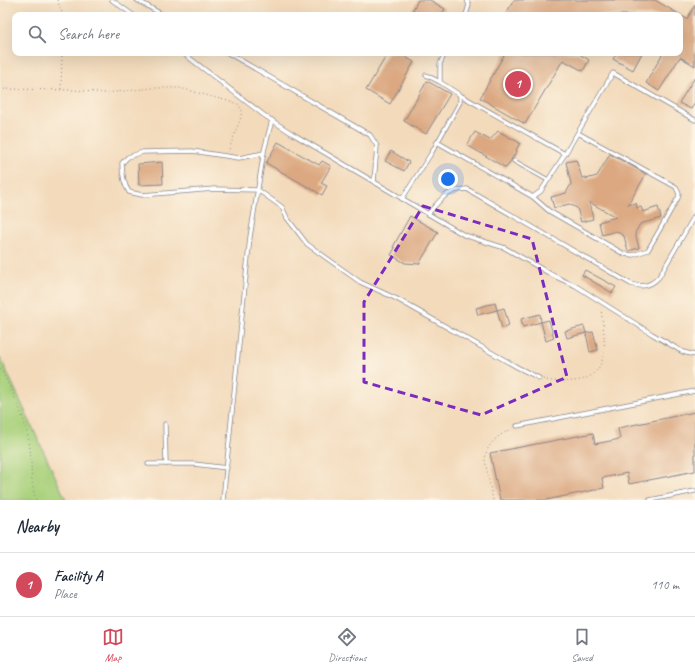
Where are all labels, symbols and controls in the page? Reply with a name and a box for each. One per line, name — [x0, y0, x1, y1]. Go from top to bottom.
search box — [12, 12, 683, 56]
icon: search — [26, 23, 48, 45]
text: Search here — [58, 25, 119, 44]
pin: 1 — [505, 69, 531, 99]
your location — [438, 169, 458, 189]
text: Nearby — [16, 516, 59, 537]
text: Facility A — [54, 567, 103, 586]
text: 1 — [26, 577, 32, 593]
text: 110 m — [651, 577, 679, 593]
text: Place — [54, 586, 77, 602]
tab: Map — [102, 626, 124, 664]
tab: Directions — [328, 626, 367, 664]
tab: Saved — [571, 626, 593, 664]

